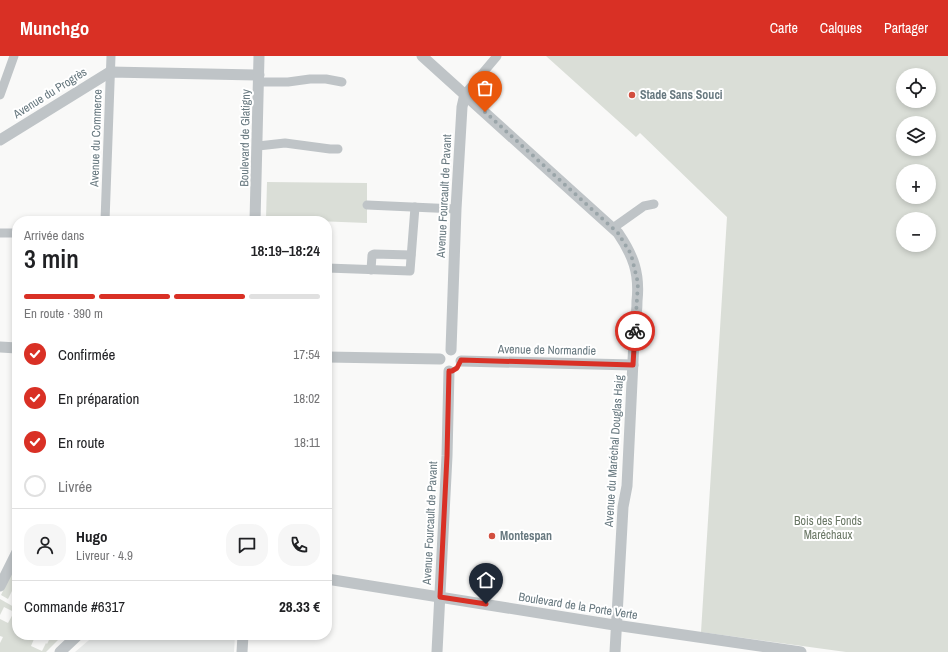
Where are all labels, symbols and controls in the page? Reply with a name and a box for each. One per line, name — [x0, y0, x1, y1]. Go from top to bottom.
text: Munchgo — [20, 15, 89, 41]
text: Carte — [770, 19, 798, 37]
text: Calques — [820, 19, 862, 37]
text: Partager — [884, 19, 928, 37]
street label: Avenue du Progrès — [9, 64, 90, 123]
map controls — [896, 68, 936, 252]
button: locate — [896, 68, 936, 108]
pin — [468, 71, 502, 112]
icon: bag — [474, 77, 496, 99]
place label: Stade Sans Souci — [640, 87, 723, 103]
street label: Avenue du Commerce — [86, 89, 106, 188]
street label: Boulevard de Glatigny — [236, 89, 254, 187]
marker: Stade Sans Souci — [627, 90, 637, 100]
button: layers — [896, 116, 936, 156]
street label: Avenue Fourcault de Pavant — [433, 134, 455, 259]
button: + — [896, 164, 936, 204]
button: − — [896, 212, 936, 252]
text: Arrivée dans — [24, 227, 84, 244]
text: 18:19–18:24 — [251, 240, 320, 261]
text: 3 min — [24, 241, 79, 276]
text: En route · 390 m — [24, 305, 103, 322]
courier — [615, 311, 655, 351]
icon: bike — [624, 320, 646, 342]
street label: Avenue de Normandie — [497, 341, 596, 359]
icon: check — [24, 343, 46, 365]
text: Confirmée — [58, 344, 115, 365]
text: 17:54 — [293, 346, 320, 363]
street label: Avenue du Maréchal Douglas Haig — [601, 374, 627, 529]
icon: check — [24, 387, 46, 409]
text: En préparation — [58, 388, 139, 409]
text: 18:02 — [293, 390, 320, 407]
icon: check — [24, 431, 46, 453]
text: En route — [58, 432, 105, 453]
text: 18:11 — [294, 434, 320, 451]
street label: Avenue Fourcault de Pavant — [419, 461, 441, 586]
text: Livrée — [58, 476, 92, 497]
park label: Bois des Fonds Maréchaux — [794, 513, 862, 543]
button: person — [24, 524, 66, 566]
button: chat — [226, 524, 268, 566]
button: phone — [278, 524, 320, 566]
text: Hugo — [76, 526, 107, 547]
place label: Montespan — [500, 528, 552, 544]
marker: Montespan — [487, 531, 497, 541]
text: Livreur · 4.9 — [76, 547, 133, 564]
pin — [469, 563, 503, 604]
icon: home — [475, 569, 497, 591]
street label: Boulevard de la Porte Verte — [517, 589, 639, 623]
text: Commande #6317 — [24, 596, 125, 617]
text: 28.33 € — [279, 596, 320, 617]

